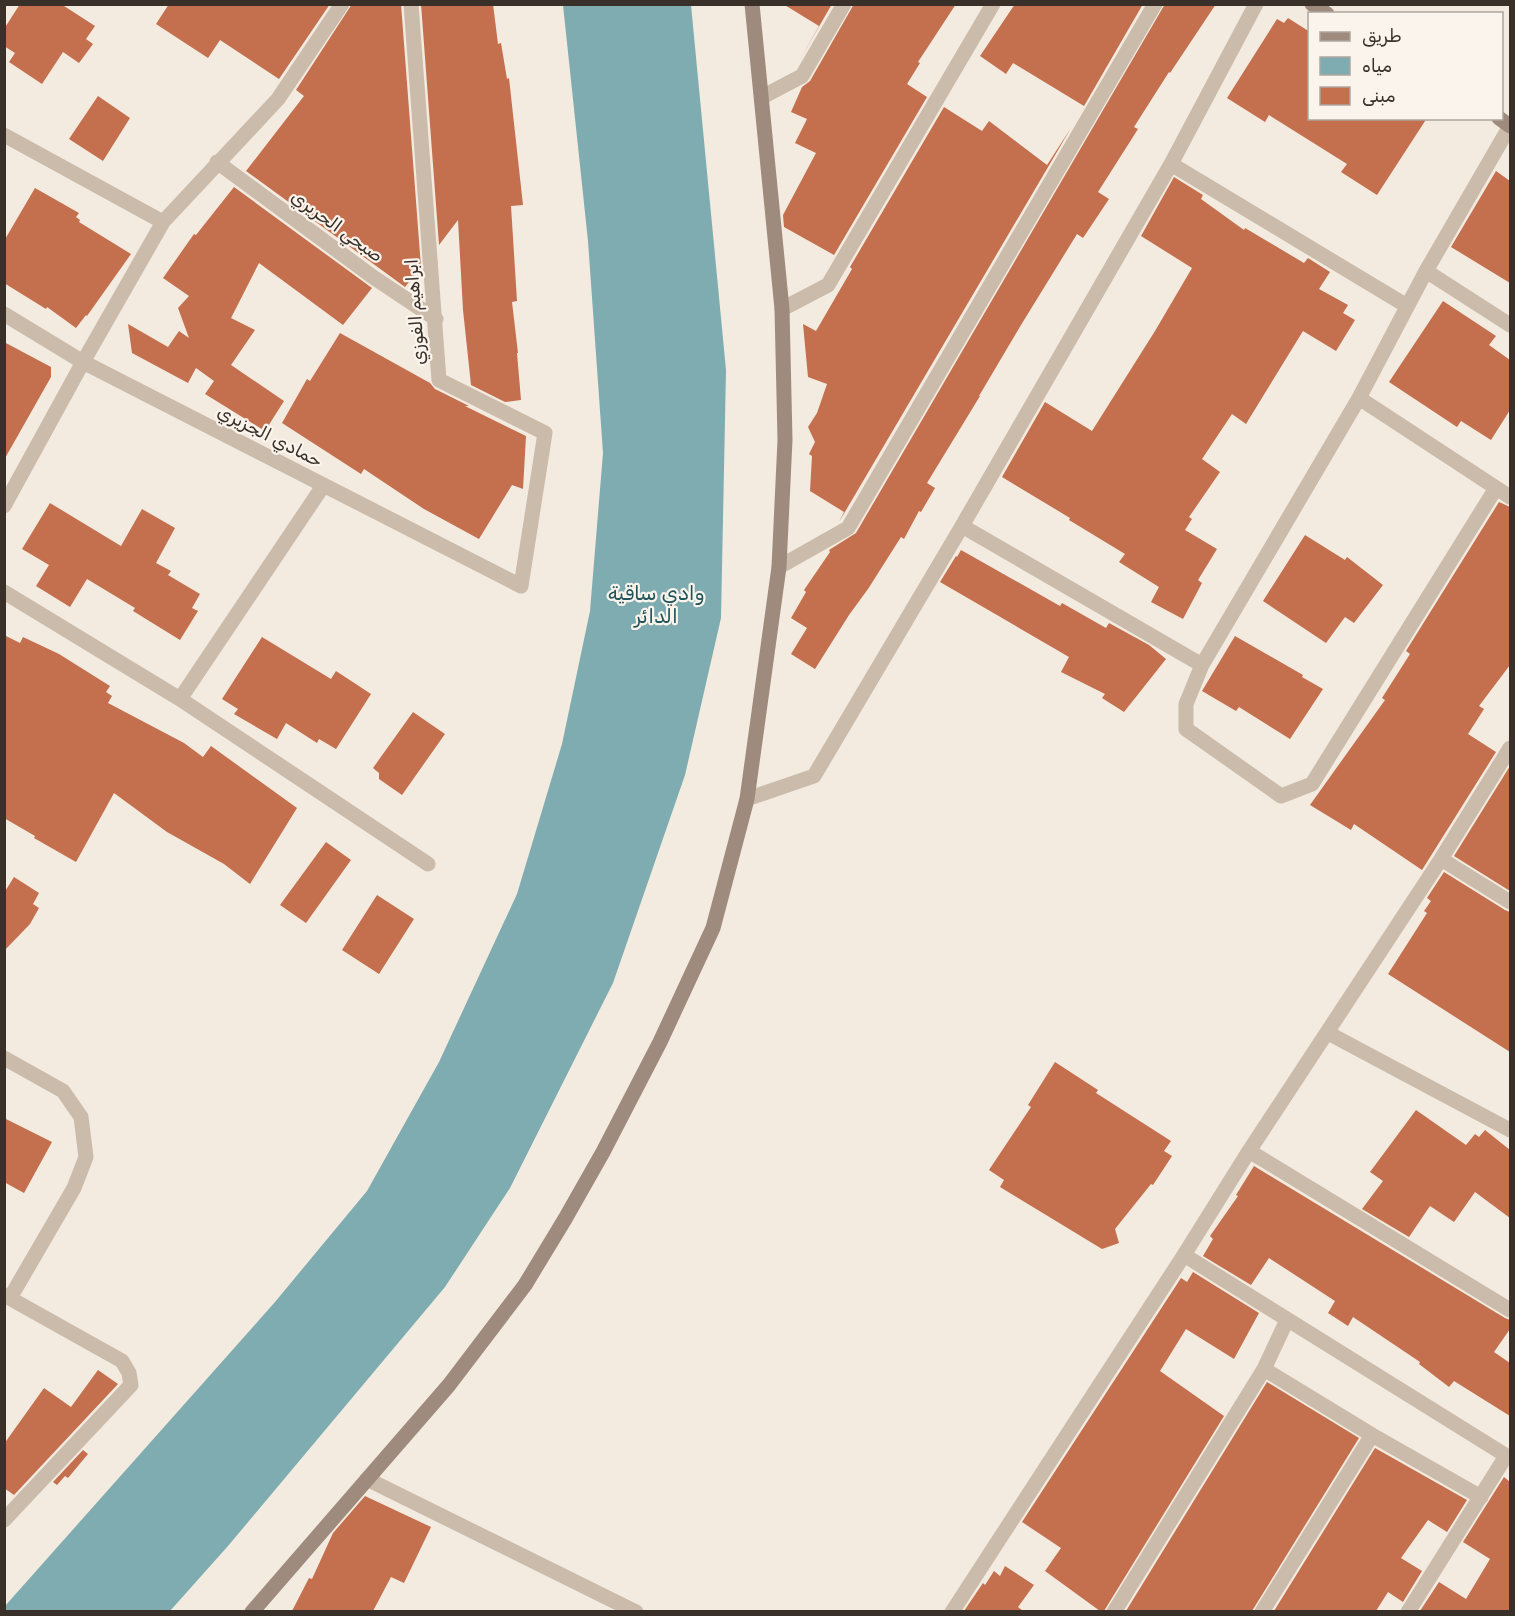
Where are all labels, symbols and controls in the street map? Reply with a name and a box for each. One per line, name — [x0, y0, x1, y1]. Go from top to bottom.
legend — [1308, 12, 1503, 120]
text: طريق — [1362, 25, 1402, 47]
text: مياه — [1362, 55, 1392, 77]
text: مبنى — [1362, 85, 1396, 107]
street label: صبحي الحريري — [286, 185, 387, 268]
street label: ابراهيم الفوزي — [400, 258, 431, 366]
street label: حمادي الجزيري — [213, 400, 326, 473]
water label: وادي ساقية الدائر — [608, 581, 704, 628]

